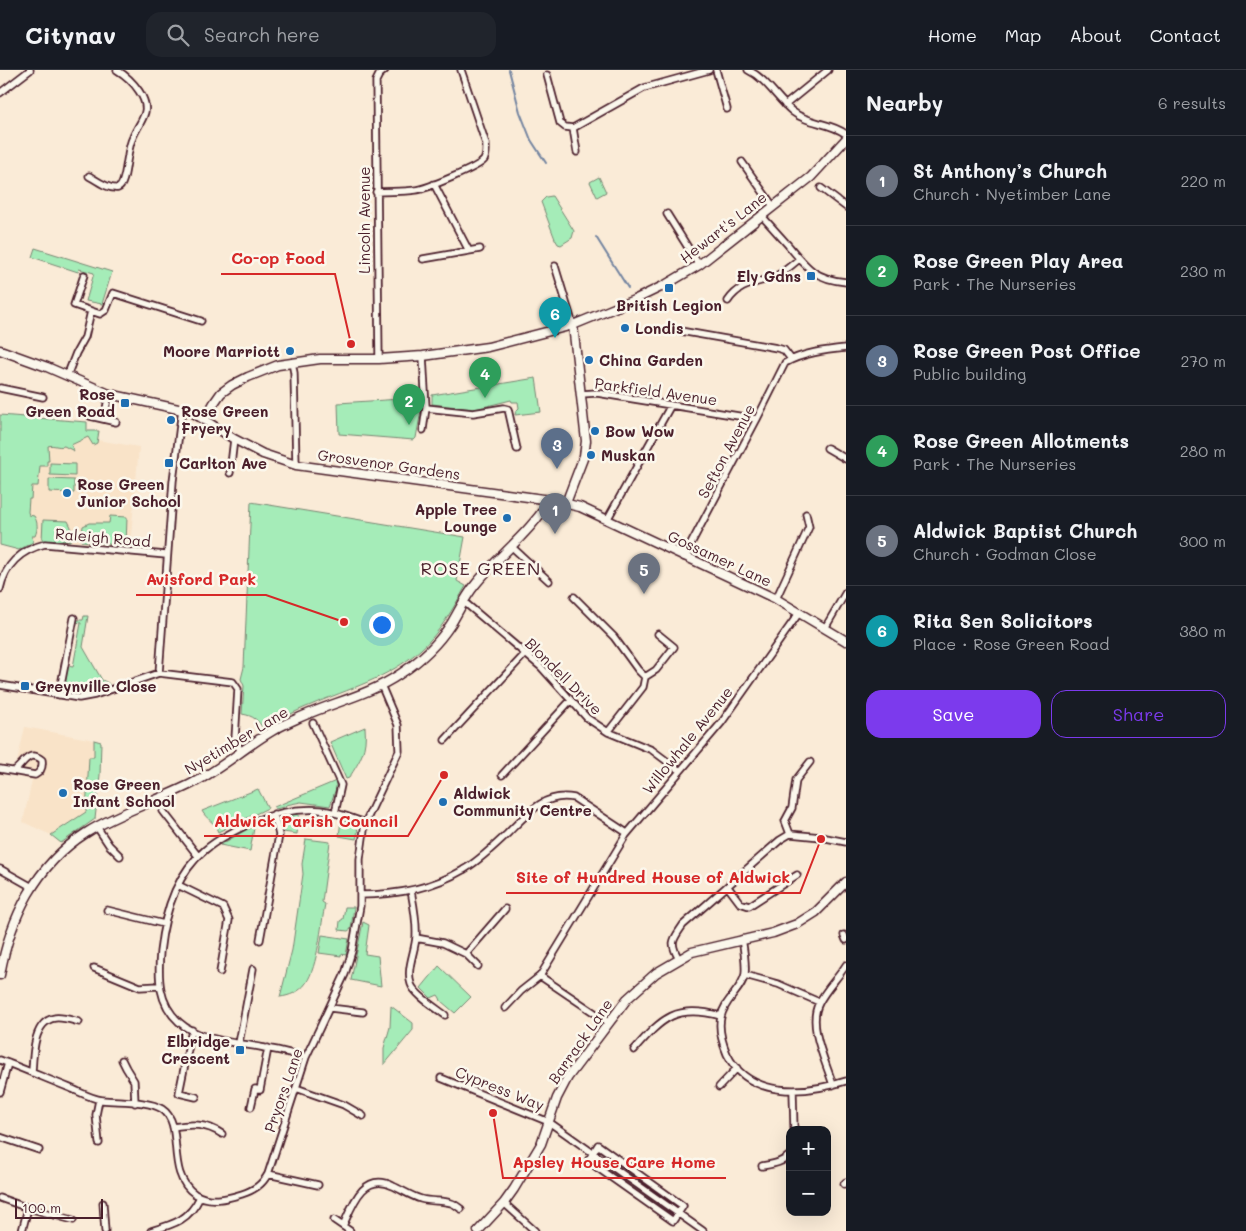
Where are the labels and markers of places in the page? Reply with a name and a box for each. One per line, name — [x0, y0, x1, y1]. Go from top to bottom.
callout: Co-op Food — [221, 243, 335, 274]
place label: Ely Gdns — [737, 266, 801, 286]
marker: Ely Gdns — [805, 270, 817, 282]
marker: British Legion — [663, 282, 675, 294]
place label: British Legion — [616, 295, 722, 315]
pin: 6 — [539, 297, 571, 338]
place label: Londis — [635, 318, 684, 338]
marker: Londis — [619, 322, 631, 334]
place label: Moore Marriott — [163, 341, 280, 361]
marker: Moore Marriott — [284, 345, 296, 357]
place label: China Garden — [599, 350, 703, 370]
marker: China Garden — [583, 354, 595, 366]
pin: 4 — [469, 357, 501, 398]
place label: Rose Green Road — [26, 384, 115, 421]
pin: 2 — [393, 384, 425, 425]
marker: Rose Green Road — [119, 397, 131, 409]
place label: Rose Green Fryery — [181, 401, 268, 438]
marker: Rose Green Fryery — [165, 414, 177, 426]
place label: Bow Wow — [605, 421, 675, 441]
marker: Bow Wow — [589, 425, 601, 437]
pin: 3 — [541, 428, 573, 469]
place label: Muskan — [601, 445, 655, 465]
marker: Muskan — [585, 449, 597, 461]
place label: Carlton Ave — [179, 453, 267, 473]
marker: Carlton Ave — [163, 457, 175, 469]
place label: Rose Green Junior School — [77, 474, 181, 511]
marker: Rose Green Junior School — [61, 487, 73, 499]
pin: 1 — [539, 493, 571, 534]
place label: Apple Tree Lounge — [415, 499, 497, 536]
marker: Apple Tree Lounge — [501, 512, 513, 524]
pin: 5 — [628, 553, 660, 594]
callout: Avisford Park — [136, 564, 266, 595]
place label: Greynville Close — [35, 676, 157, 696]
marker: Greynville Close — [19, 680, 31, 692]
place label: Rose Green Infant School — [73, 774, 175, 811]
place label: Aldwick Community Centre — [453, 783, 592, 820]
marker: Rose Green Infant School — [57, 787, 69, 799]
marker: Aldwick Community Centre — [437, 796, 449, 808]
callout: Aldwick Parish Council — [204, 805, 408, 836]
callout: Site of Hundred House of Aldwick — [506, 862, 800, 893]
place label: Elbridge Crescent — [161, 1031, 230, 1068]
marker: Elbridge Crescent — [234, 1044, 246, 1056]
callout: Apsley House Care Home — [503, 1147, 726, 1178]

